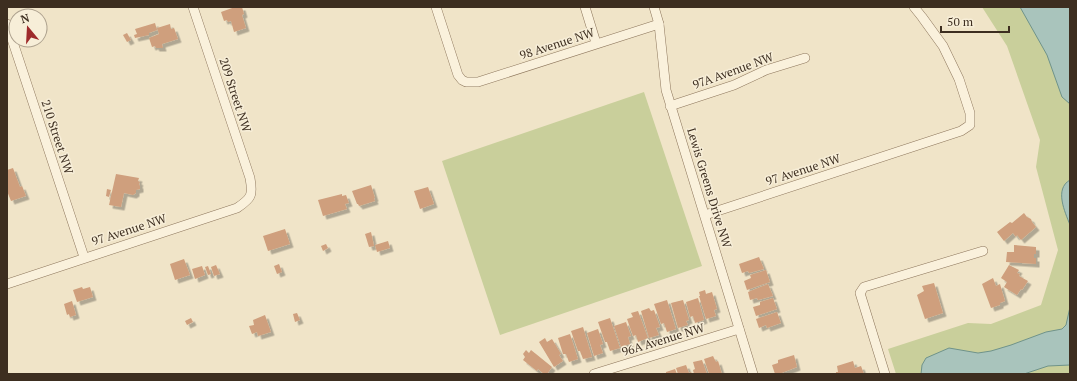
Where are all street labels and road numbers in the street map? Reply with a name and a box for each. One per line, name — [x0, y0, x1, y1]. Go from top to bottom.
street label: 98 Avenue NW — [518, 24, 597, 63]
street label: 97A Avenue NW — [690, 49, 776, 92]
street label: 209 Street NW — [216, 56, 255, 135]
street label: 210 Street NW — [38, 98, 77, 177]
street label: Lewis Greens Drive NW — [684, 126, 735, 250]
street label: 97 Avenue NW — [764, 150, 843, 189]
street label: 97 Avenue NW — [90, 210, 169, 249]
street label: 96A Avenue NW — [620, 320, 707, 359]

